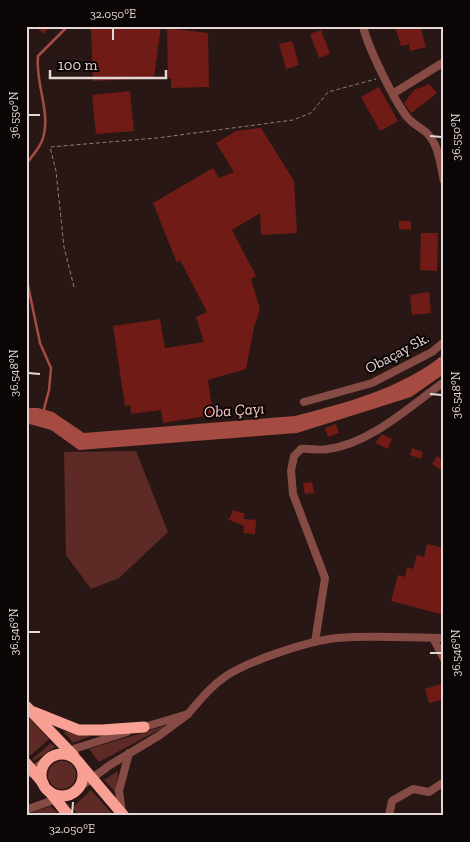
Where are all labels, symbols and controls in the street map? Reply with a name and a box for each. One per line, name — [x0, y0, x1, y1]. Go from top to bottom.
text: 32.050°E — [90, 7, 136, 21]
scale bar — [50, 48, 166, 80]
text: 100 m — [58, 56, 97, 74]
text: 36.550°N — [7, 91, 21, 139]
text: 36.550°N — [449, 113, 463, 161]
street label: Obaçay Sk. — [362, 329, 432, 377]
text: 36.548°N — [7, 349, 21, 397]
text: 36.548°N — [449, 371, 463, 419]
water label: Oba Çayı — [203, 398, 265, 422]
text: 36.546°N — [7, 608, 21, 656]
text: 36.546°N — [449, 629, 463, 677]
text: 32.050°E — [49, 822, 95, 836]

